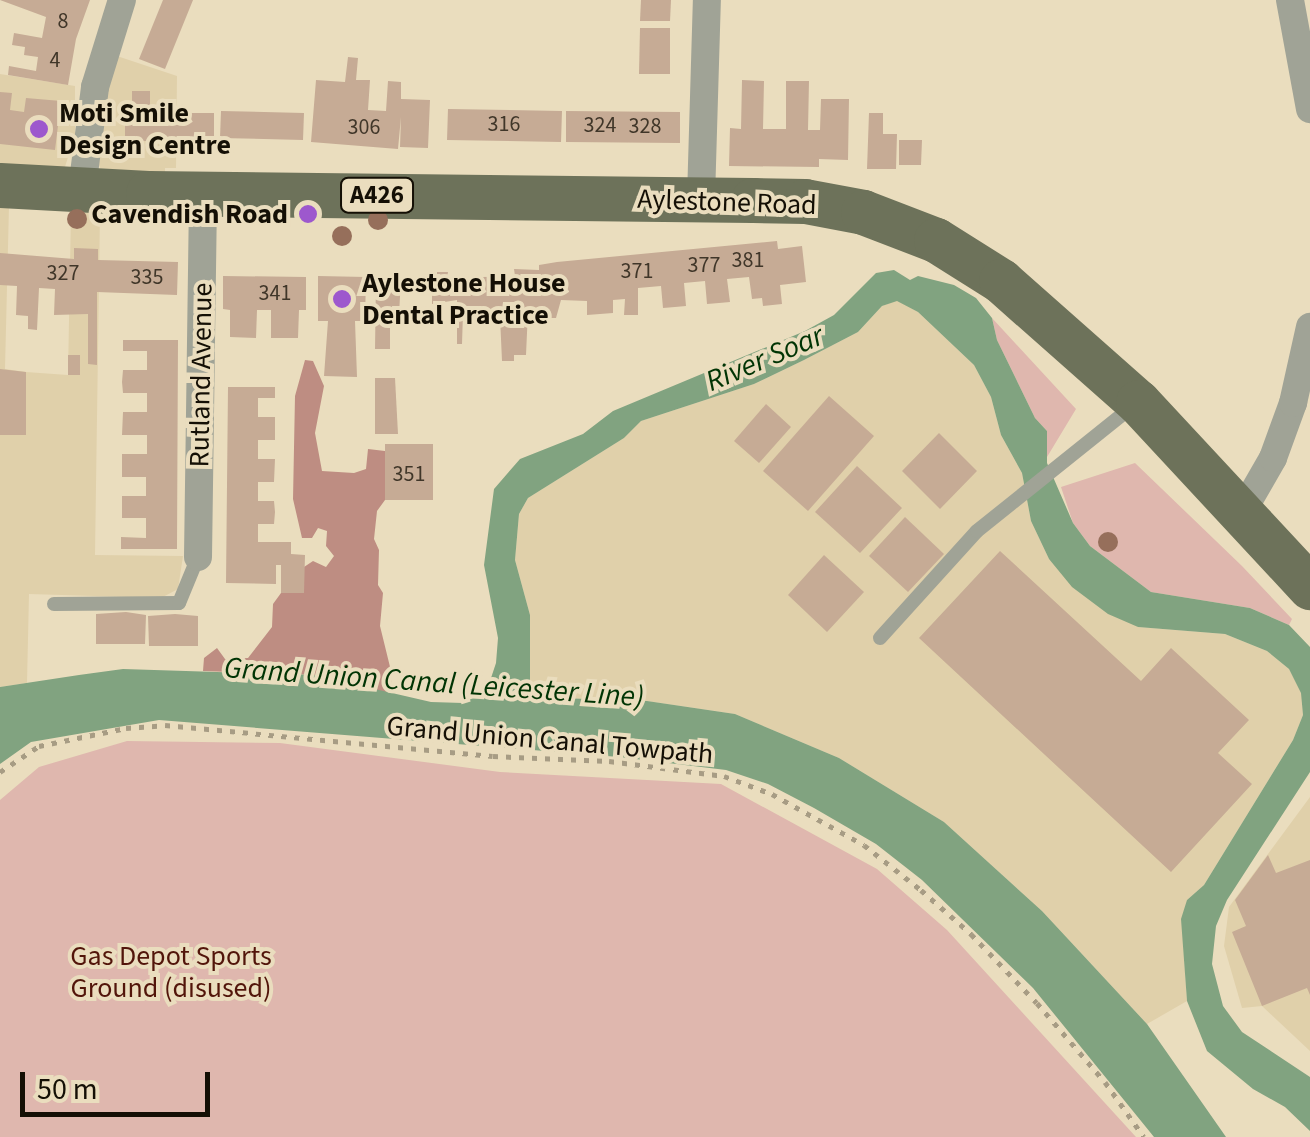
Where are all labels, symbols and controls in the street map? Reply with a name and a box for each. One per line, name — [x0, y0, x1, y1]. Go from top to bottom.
house number: 8 — [58, 9, 68, 35]
house number: 4 — [50, 48, 60, 74]
place label: Moti Smile Design Centre — [59, 96, 231, 162]
house number: 316 — [488, 112, 520, 138]
house number: 324 — [584, 113, 616, 139]
house number: 328 — [629, 114, 661, 140]
house number: 306 — [348, 115, 380, 141]
marker: Moti Smile Design Centre — [28, 118, 50, 140]
road number: A426 — [340, 175, 414, 215]
street label: Aylestone Road — [637, 182, 817, 222]
place label: Cavendish Road — [91, 197, 288, 231]
marker: Cavendish Road — [297, 203, 319, 225]
house number: 381 — [732, 248, 764, 274]
house number: 377 — [688, 253, 720, 279]
house number: 371 — [621, 259, 653, 285]
house number: 327 — [47, 261, 79, 287]
house number: 335 — [131, 265, 163, 291]
place label: Aylestone House Dental Practice — [362, 266, 566, 332]
house number: 341 — [259, 281, 291, 307]
street label: Rutland Avenue — [183, 282, 219, 468]
marker: Aylestone House Dental Practice — [331, 288, 353, 310]
water label: River Soar — [701, 318, 829, 400]
house number: 351 — [393, 462, 425, 488]
water label: Grand Union Canal (Leicester Line) — [223, 650, 645, 716]
street label: Grand Union Canal Towpath — [385, 709, 715, 771]
park label: Gas Depot Sports Ground (disused) — [70, 939, 272, 1005]
scale bar — [25, 1052, 215, 1114]
text: 50 m — [37, 1068, 98, 1111]

